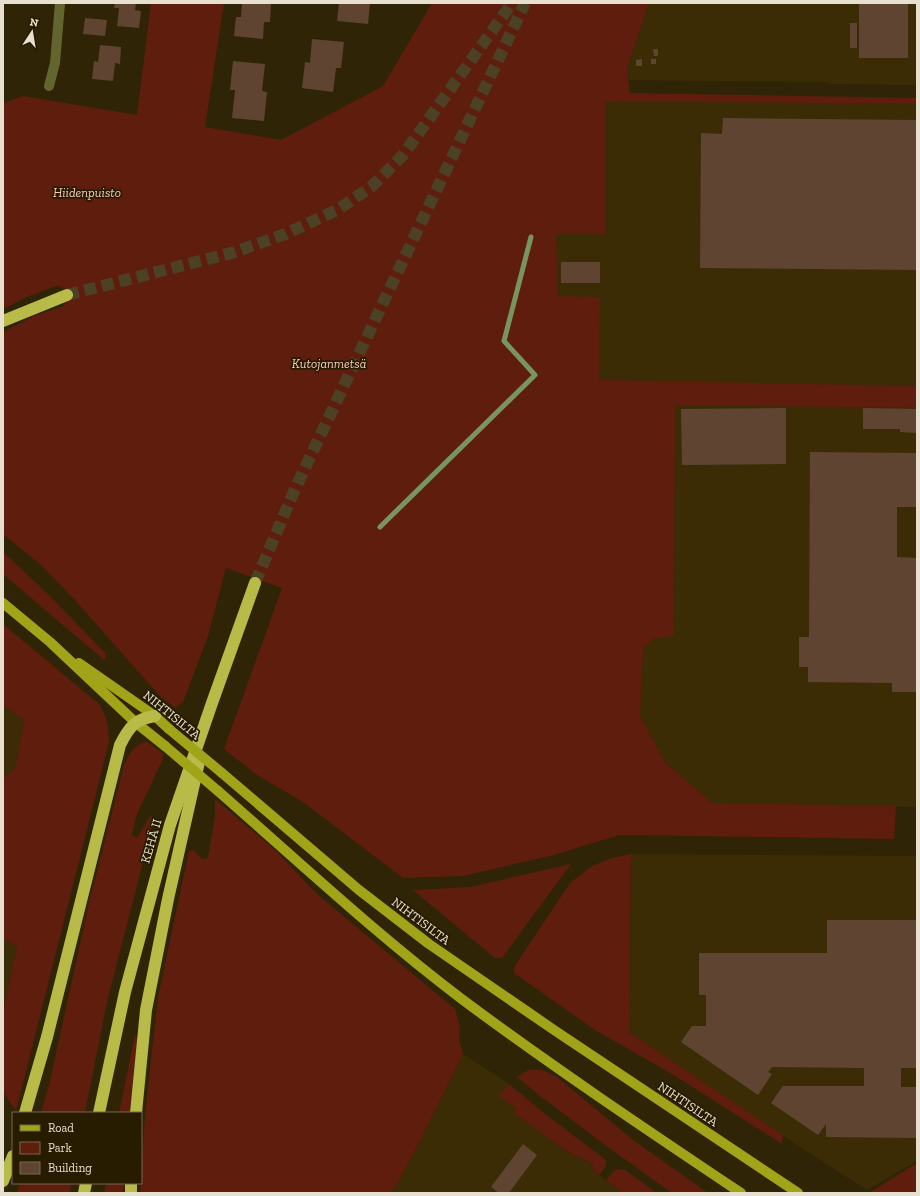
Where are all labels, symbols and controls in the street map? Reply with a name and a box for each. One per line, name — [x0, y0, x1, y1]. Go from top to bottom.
north arrow — [12, 12, 52, 52]
text: N — [29, 15, 40, 30]
park label: Hiidenpuisto — [53, 185, 121, 200]
park label: Kutojanmetsä — [292, 356, 366, 371]
street label: NIHTISILTA — [140, 687, 204, 743]
street label: KEHÄ II — [138, 817, 164, 865]
street label: NIHTISILTA — [389, 894, 454, 948]
street label: NIHTISILTA — [655, 1078, 721, 1130]
legend — [12, 1112, 142, 1184]
text: Road — [48, 1121, 74, 1135]
text: Park — [48, 1141, 73, 1155]
text: Building — [48, 1161, 92, 1175]

